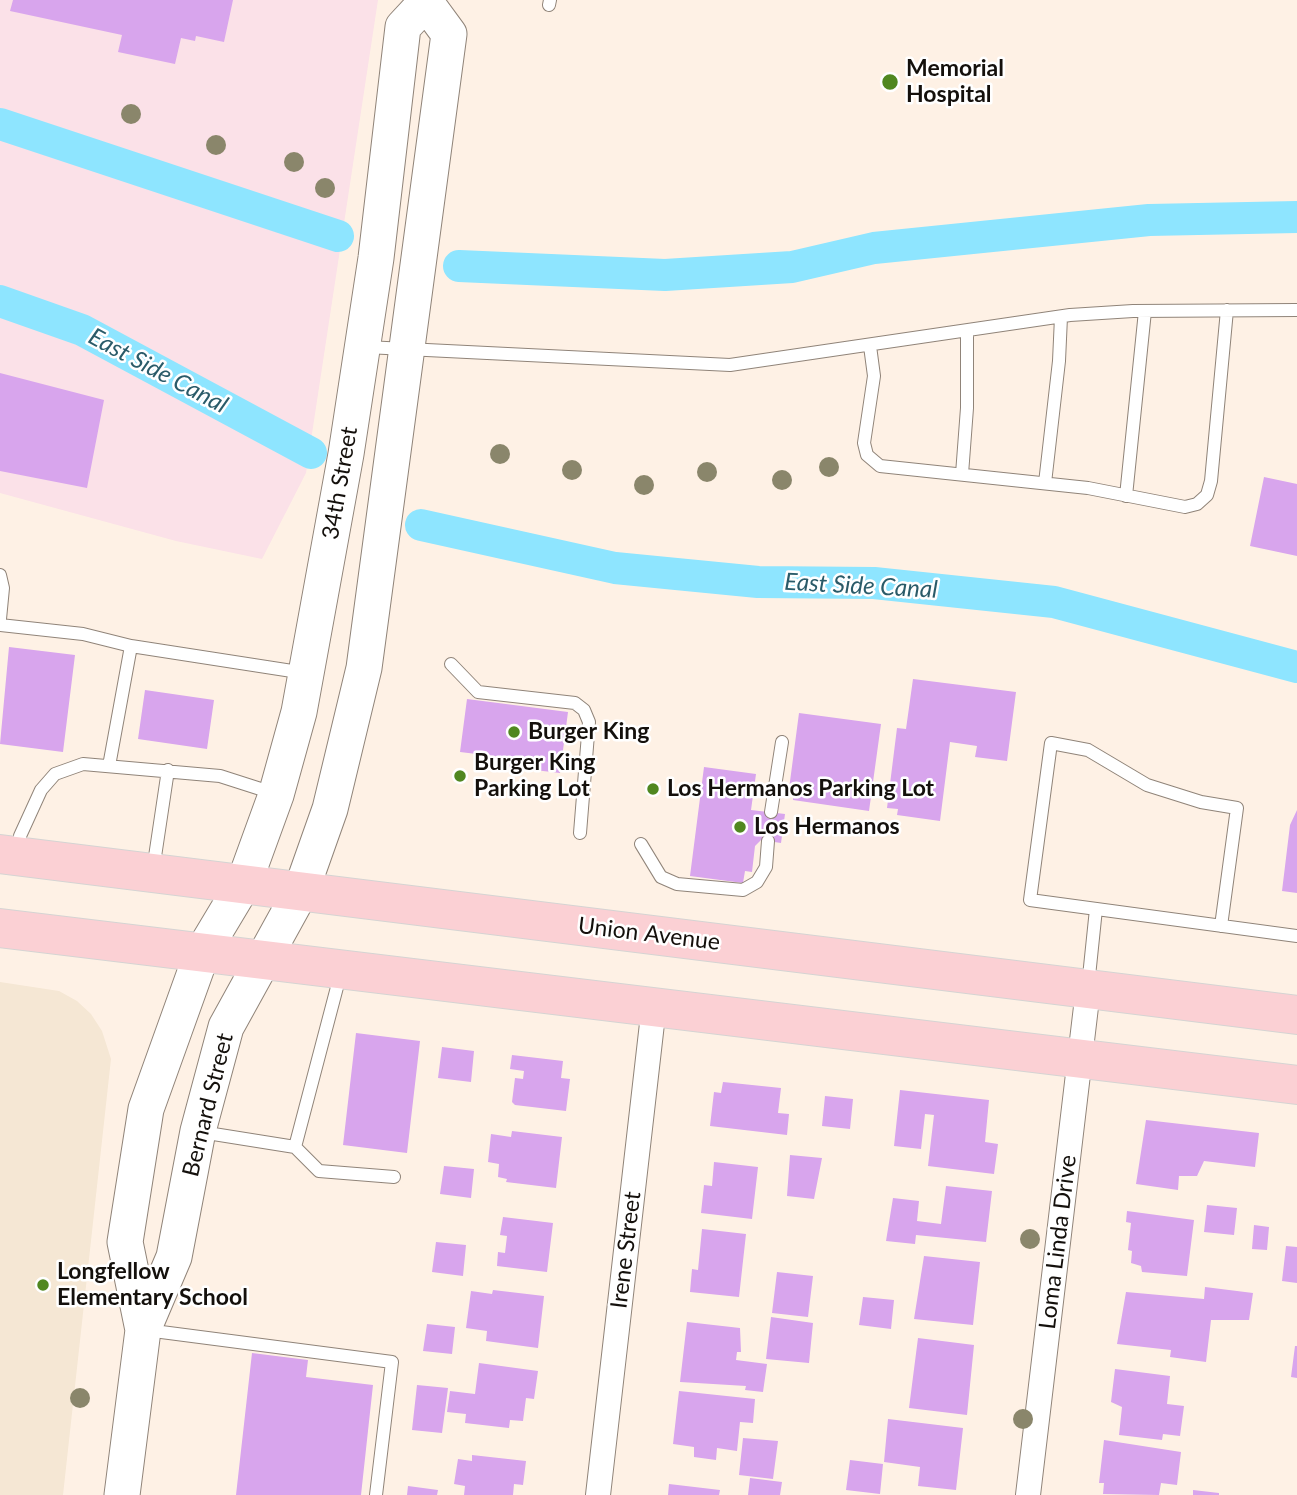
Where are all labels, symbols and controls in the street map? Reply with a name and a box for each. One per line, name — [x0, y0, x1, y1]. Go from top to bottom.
place label: Memorial Hospital — [906, 55, 1004, 109]
marker: Memorial Hospital — [880, 72, 900, 92]
water label: East Side Canal — [84, 322, 232, 420]
street label: 34th Street — [316, 424, 364, 542]
water label: East Side Canal — [784, 568, 938, 604]
place label: Burger King — [528, 718, 649, 746]
marker: Burger King — [506, 724, 522, 740]
place label: Burger King Parking Lot — [474, 749, 595, 803]
marker: Burger King Parking Lot — [452, 768, 468, 784]
place label: Los Hermanos Parking Lot — [667, 775, 934, 803]
marker: Los Hermanos Parking Lot — [645, 781, 661, 797]
place label: Los Hermanos — [754, 813, 900, 841]
marker: Los Hermanos — [732, 819, 748, 835]
street label: Union Avenue — [576, 912, 722, 956]
street label: Bernard Street — [177, 1030, 239, 1180]
street label: Loma Linda Drive — [1034, 1153, 1082, 1331]
street label: Irene Street — [605, 1190, 647, 1310]
place label: Longfellow Elementary School — [57, 1258, 248, 1312]
marker: Longfellow Elementary School — [35, 1277, 51, 1293]

